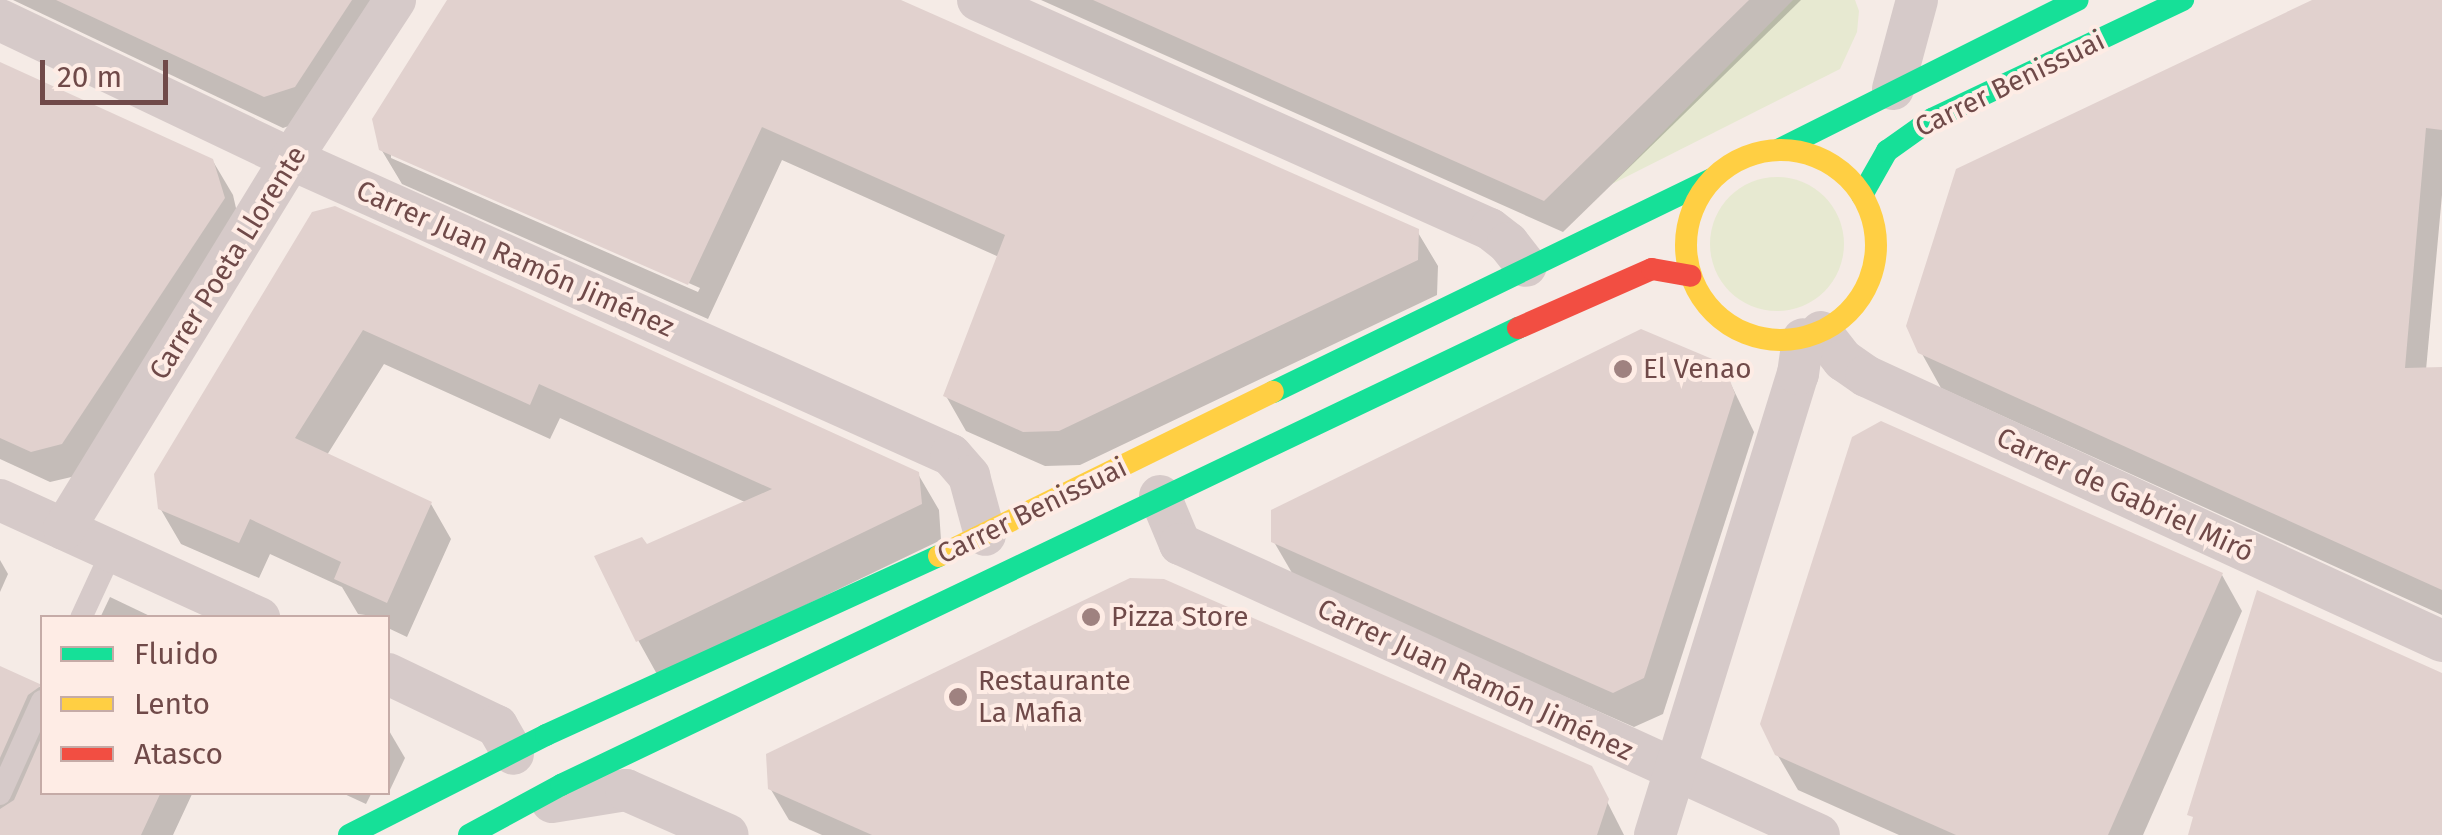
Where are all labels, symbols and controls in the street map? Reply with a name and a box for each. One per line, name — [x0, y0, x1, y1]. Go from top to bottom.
street label: Carrer Benissuai — [1910, 24, 2110, 144]
scale bar — [45, 40, 172, 102]
text: 20 m — [57, 59, 122, 95]
street label: Carrer Poeta Llorente — [142, 140, 314, 386]
street label: Carrer Juan Ramón Jiménez — [351, 174, 679, 344]
place label: El Venao — [1643, 352, 1752, 386]
marker: El Venao — [1612, 358, 1634, 380]
street label: Carrer de Gabriel Miró — [1991, 421, 2259, 569]
street label: Carrer Benissuai — [932, 451, 1132, 571]
street label: Carrer Juan Ramón Jiménez — [1312, 592, 1638, 768]
place label: Pizza Store — [1111, 600, 1248, 634]
marker: Pizza Store — [1080, 606, 1102, 628]
legend — [40, 615, 390, 795]
text: Fluido — [134, 636, 219, 672]
place label: Restaurante La Mafia — [978, 664, 1131, 730]
text: Lento — [134, 686, 210, 722]
marker: Restaurante La Mafia — [947, 686, 969, 708]
text: Atasco — [134, 736, 223, 772]

